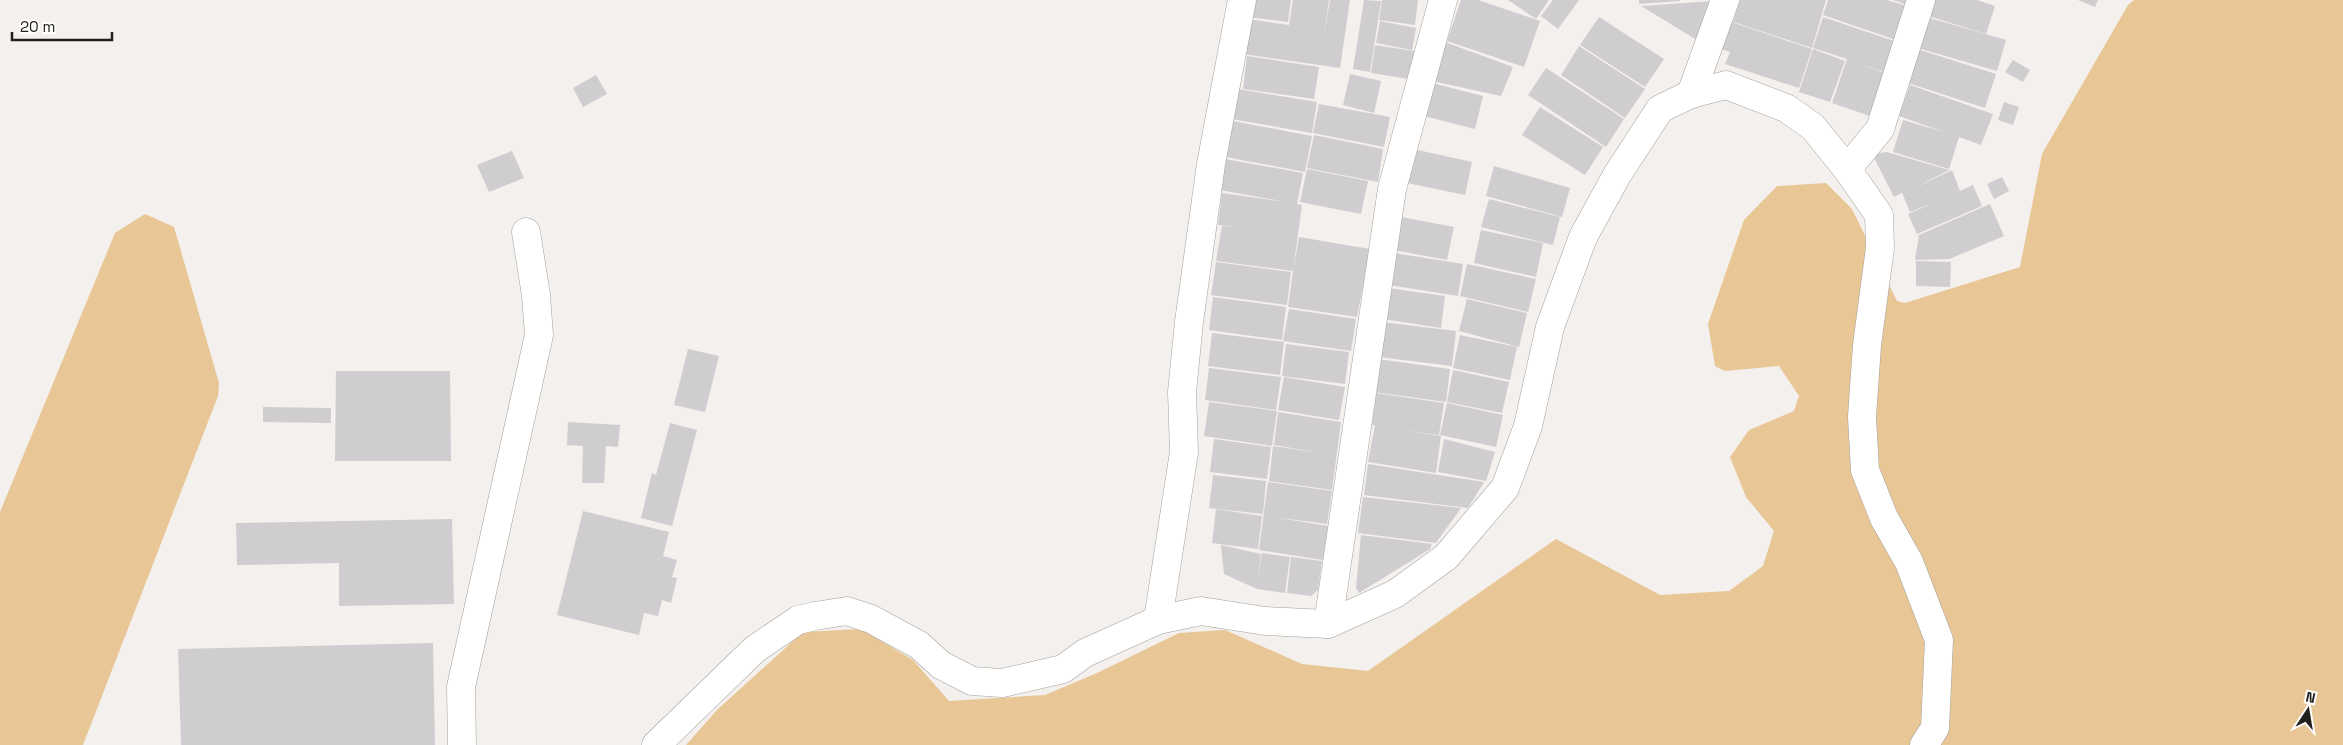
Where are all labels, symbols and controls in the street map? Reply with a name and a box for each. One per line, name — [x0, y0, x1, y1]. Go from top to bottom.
scale bar — [12, 10, 112, 42]
text: 20 m — [20, 17, 55, 36]
north arrow — [2283, 685, 2333, 735]
text: N — [2304, 688, 2317, 707]

